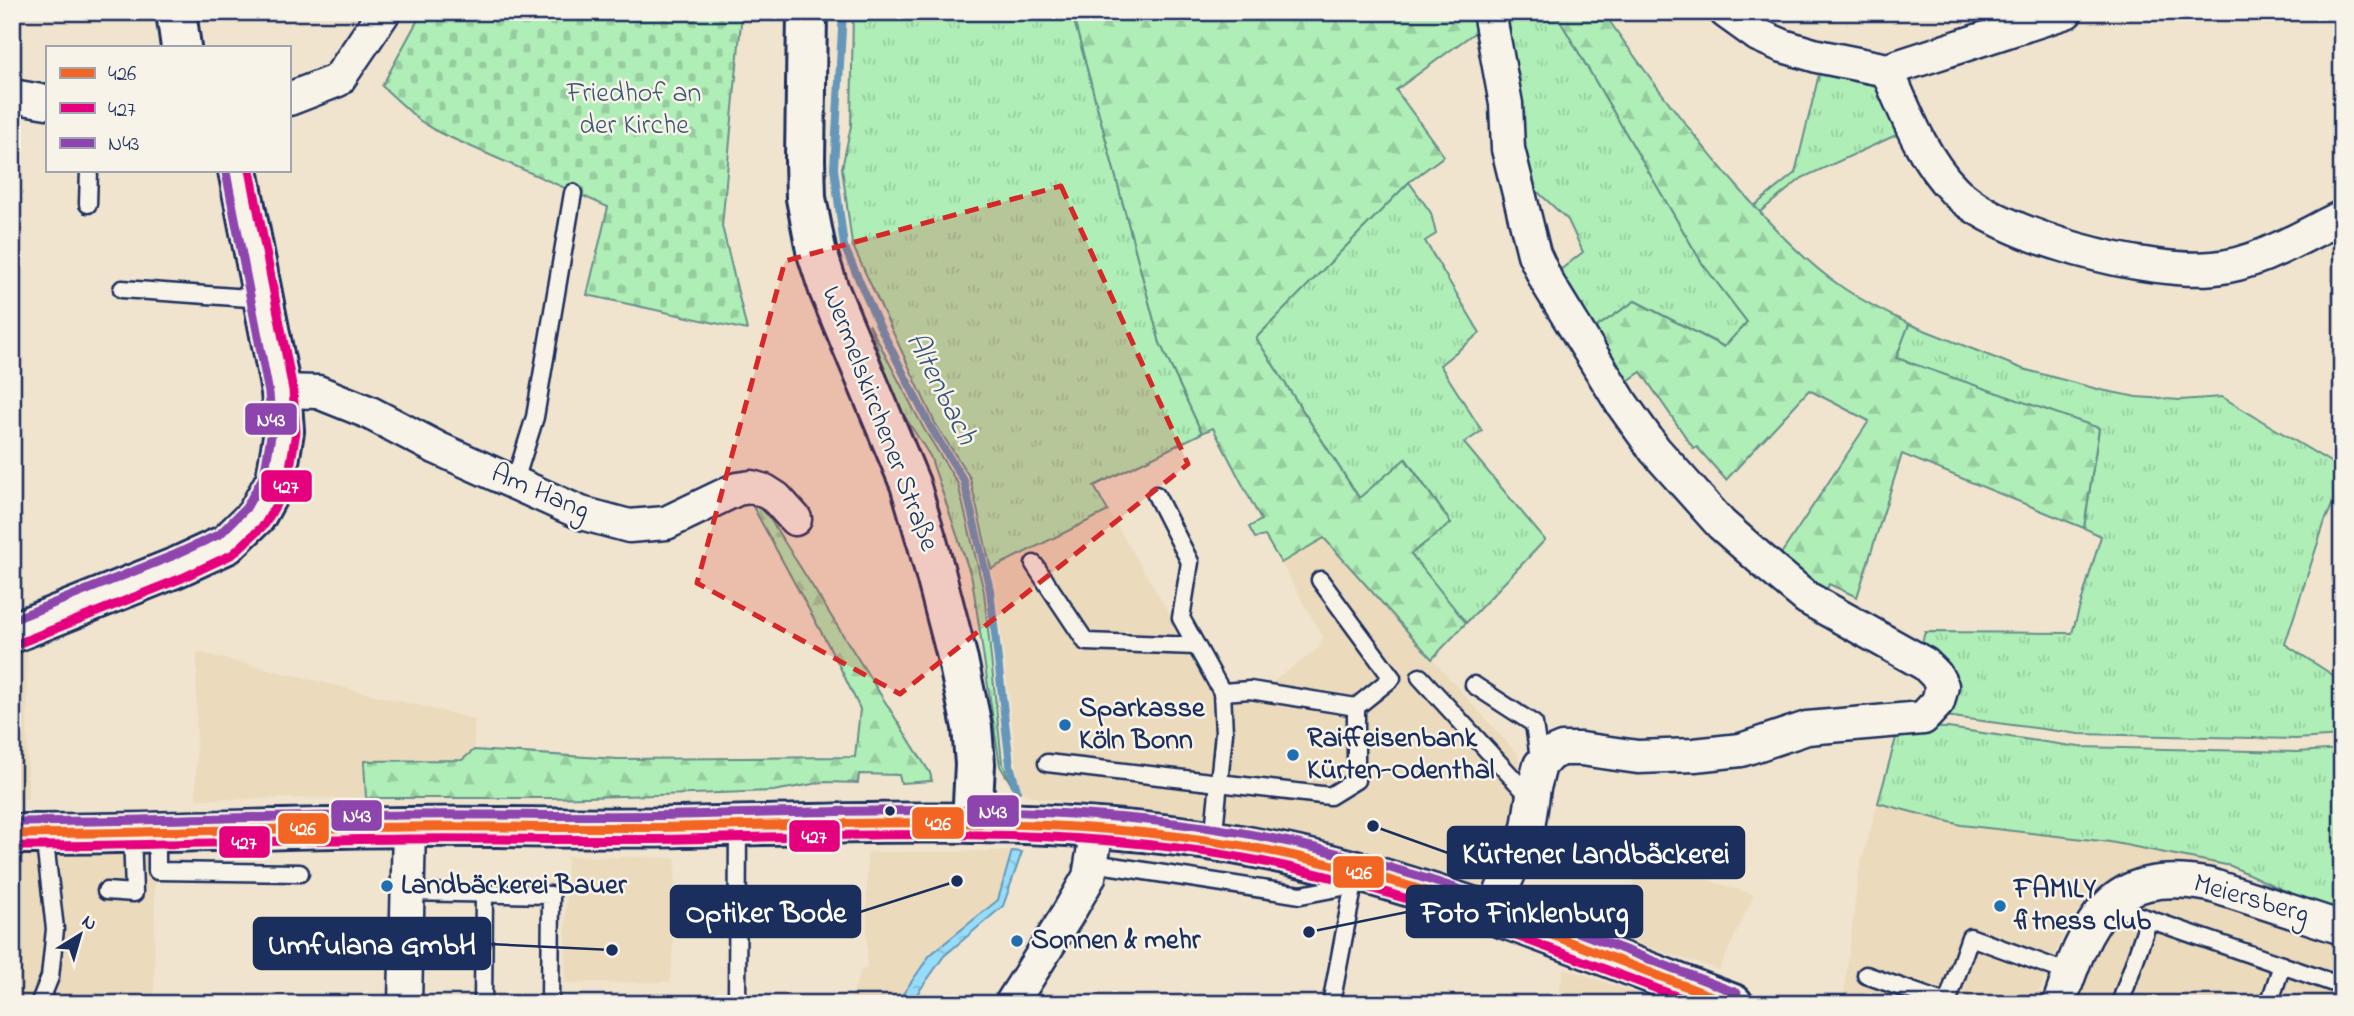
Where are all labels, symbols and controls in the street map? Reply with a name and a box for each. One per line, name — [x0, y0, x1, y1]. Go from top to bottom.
legend — [46, 46, 290, 172]
text: 426 — [108, 60, 136, 90]
park label: Friedhof an der Kirche — [566, 74, 701, 147]
text: 427 — [108, 96, 136, 126]
text: N43 — [108, 130, 140, 160]
street label: Wermelskirchener Straße — [810, 281, 949, 558]
water label: Altenbach — [893, 325, 988, 454]
line badge: N43 — [244, 402, 298, 436]
text: N43 — [257, 408, 285, 435]
street label: Am Hang — [484, 454, 596, 532]
line badge: 427 — [260, 469, 313, 503]
text: 427 — [273, 475, 299, 502]
place label: Sparkasse Köln Bonn — [1079, 689, 1206, 762]
marker: Sparkasse Köln Bonn — [1057, 717, 1073, 733]
place label: Raiffeisenbank Kürten-Odenthal — [1307, 719, 1495, 792]
marker: Raiffeisenbank Kürten-Odenthal — [1285, 747, 1301, 763]
line badge: N43 — [966, 794, 1020, 828]
line badge: N43 — [330, 799, 383, 832]
text: N43 — [979, 800, 1007, 827]
text: N43 — [343, 804, 371, 831]
unlabelled marker — [883, 804, 897, 818]
line badge: 426 — [911, 806, 965, 840]
line badge: 426 — [277, 812, 330, 845]
text: 426 — [925, 812, 951, 839]
text: 426 — [290, 817, 316, 844]
line badge: 427 — [788, 819, 841, 853]
line badge: 427 — [218, 825, 271, 859]
text: 427 — [801, 825, 827, 852]
callout: Kürtener Landbäckerei — [1448, 827, 1744, 878]
text: 427 — [231, 831, 257, 858]
text: Kürtener Landbäckerei — [1462, 834, 1730, 878]
line badge: 426 — [1332, 855, 1385, 889]
text: 426 — [1346, 861, 1372, 888]
street label: Meiersberg — [2188, 864, 2314, 936]
place label: Landbäckerei Bauer — [401, 866, 628, 907]
place label: FAMILY fitness club — [2012, 870, 2151, 943]
marker: Landbäckerei Bauer — [379, 878, 395, 894]
callout: Optiker Bode — [671, 886, 860, 937]
callout: Foto Finklenburg — [1407, 886, 1642, 937]
text: Optiker Bode — [686, 893, 848, 937]
text: Foto Finklenburg — [1419, 893, 1629, 938]
marker: FAMILY fitness club — [1992, 898, 2008, 914]
north arrow — [46, 900, 116, 970]
text: N — [75, 909, 102, 938]
callout: Umfulana GmbH — [254, 918, 490, 969]
place label: Sonnen & mehr — [1031, 921, 1202, 962]
text: Umfulana GmbH — [268, 925, 476, 969]
marker: Sonnen & mehr — [1009, 933, 1025, 949]

